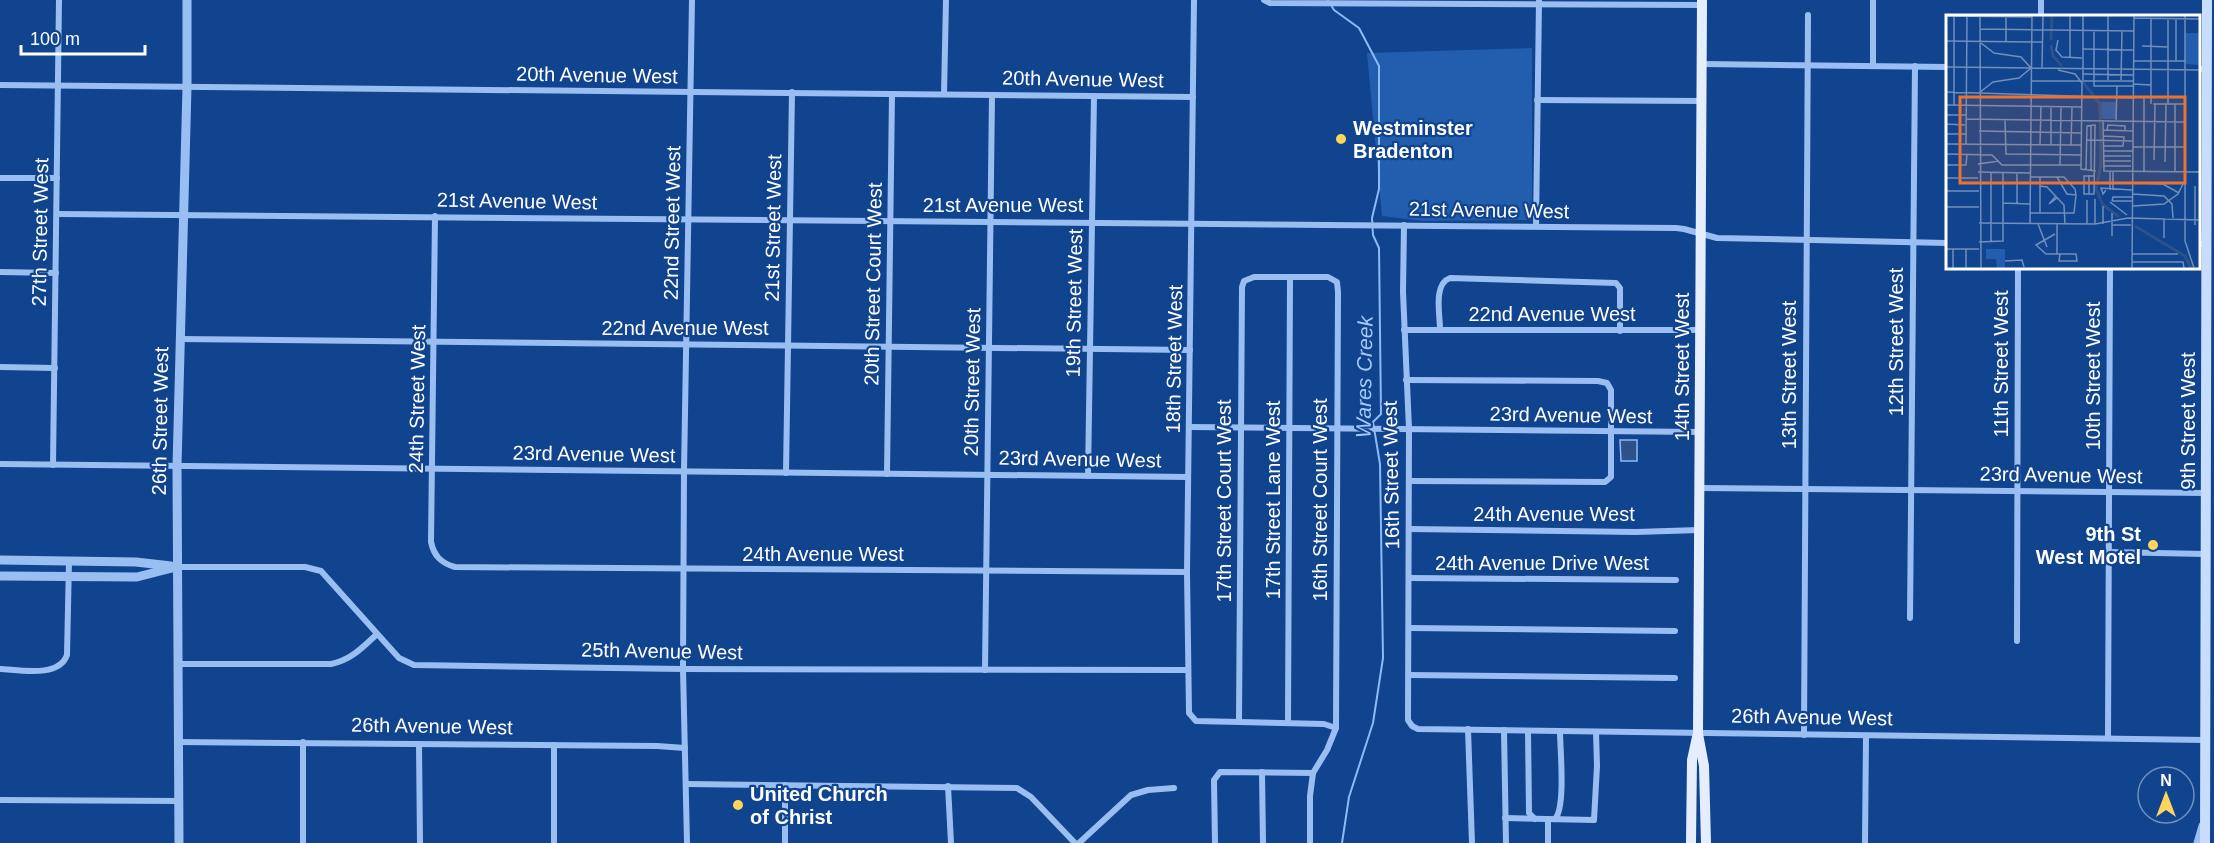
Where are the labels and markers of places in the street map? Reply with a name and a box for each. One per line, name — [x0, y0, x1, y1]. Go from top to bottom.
place label: Westminster Bradenton — [1353, 117, 1473, 162]
marker: Westminster Bradenton — [1334, 132, 1348, 146]
place label: 9th St West Motel — [2036, 523, 2141, 568]
marker: 9th St West Motel — [2146, 538, 2160, 552]
place label: United Church of Christ — [750, 783, 888, 828]
marker: United Church of Christ — [731, 798, 745, 812]

